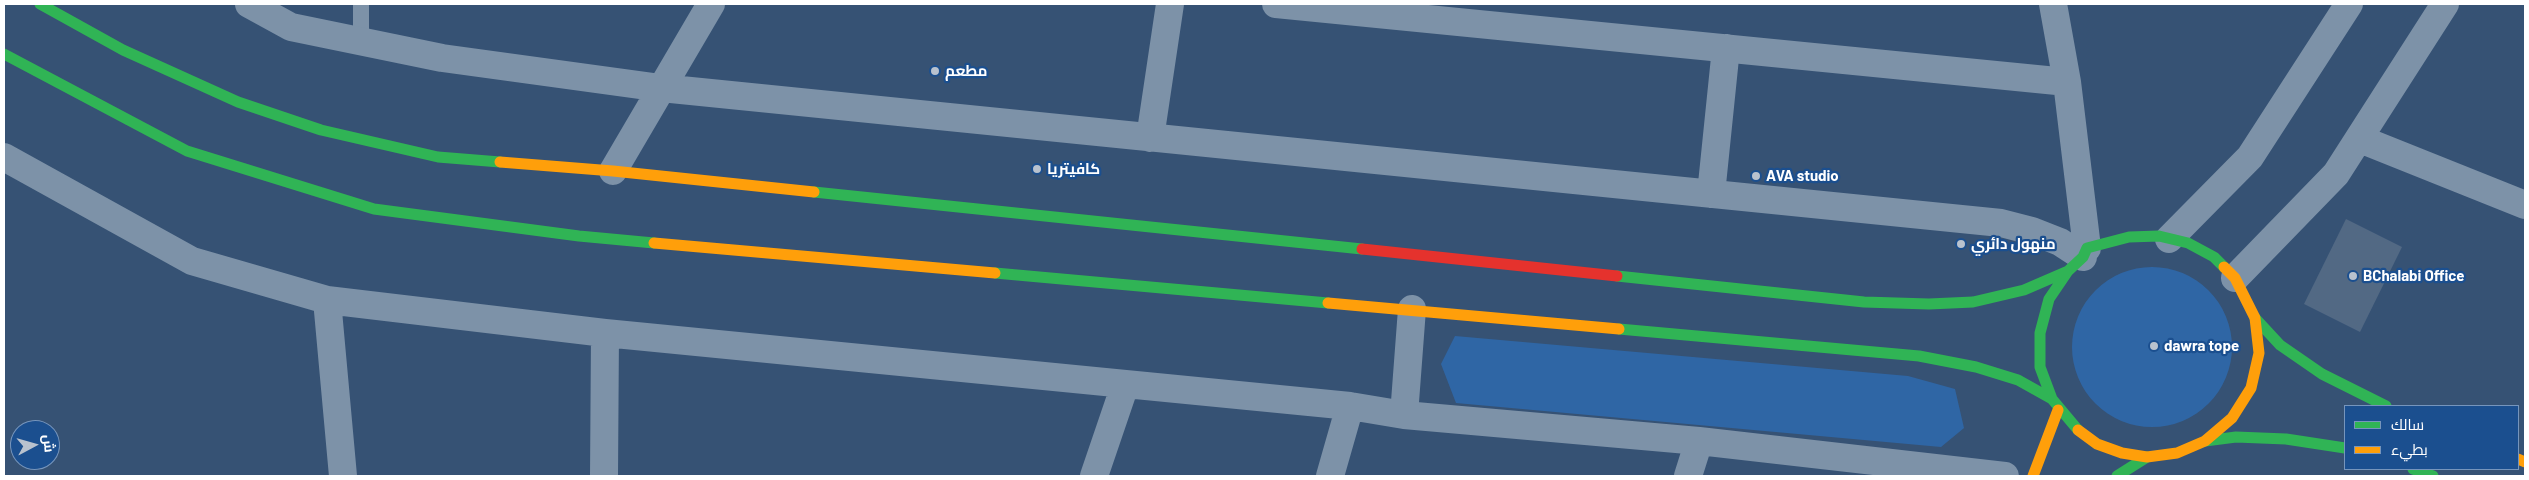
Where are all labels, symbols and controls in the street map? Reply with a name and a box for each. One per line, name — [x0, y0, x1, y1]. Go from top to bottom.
place label: مطعم — [945, 62, 987, 80]
marker: مطعم — [929, 65, 941, 77]
place label: كافيتريا — [1047, 160, 1100, 178]
marker: كافيتريا — [1031, 163, 1043, 175]
place label: AVA studio — [1766, 167, 1839, 185]
marker: AVA studio — [1750, 170, 1762, 182]
place label: منهول دائري — [1971, 235, 2056, 253]
marker: منهول دائري — [1955, 238, 1967, 250]
place label: BChalabi Office — [2363, 267, 2464, 285]
marker: BChalabi Office — [2347, 270, 2359, 282]
place label: dawra tope — [2164, 337, 2239, 355]
marker: dawra tope — [2148, 340, 2160, 352]
legend — [2344, 405, 2519, 470]
text: سالك — [2391, 415, 2424, 433]
north arrow — [10, 420, 60, 470]
text: ش — [40, 434, 59, 453]
text: بطيء — [2391, 440, 2428, 458]

